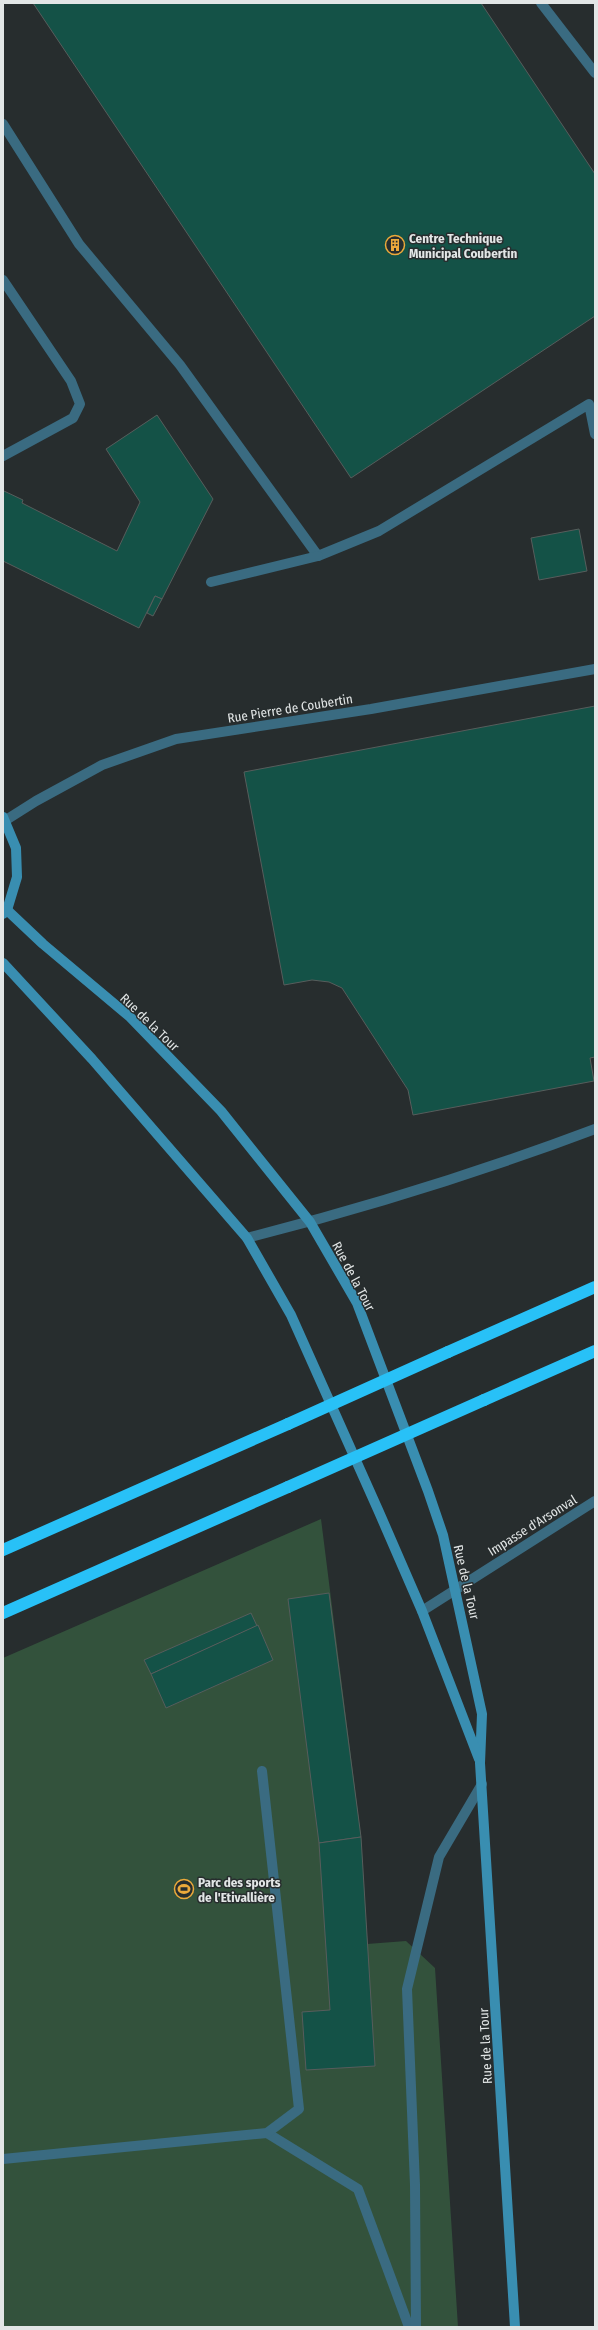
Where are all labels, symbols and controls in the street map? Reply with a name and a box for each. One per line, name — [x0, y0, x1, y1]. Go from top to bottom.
place label: Centre Technique Municipal Coubertin — [409, 231, 517, 261]
building icon: Centre Technique Municipal Coubertin — [384, 234, 406, 256]
street label: Rue Pierre de Coubertin — [226, 691, 354, 726]
street label: Rue de la Tour — [117, 991, 183, 1054]
street label: Rue de la Tour — [329, 1239, 378, 1314]
street label: Impasse d'Arsonval — [485, 1492, 580, 1559]
street label: Rue de la Tour — [451, 1543, 482, 1621]
place label: Parc des sports de l'Etivallière — [198, 1875, 281, 1905]
sports icon: Parc des sports de l'Etivallière — [173, 1878, 195, 1900]
street label: Rue de la Tour — [476, 2007, 495, 2084]

